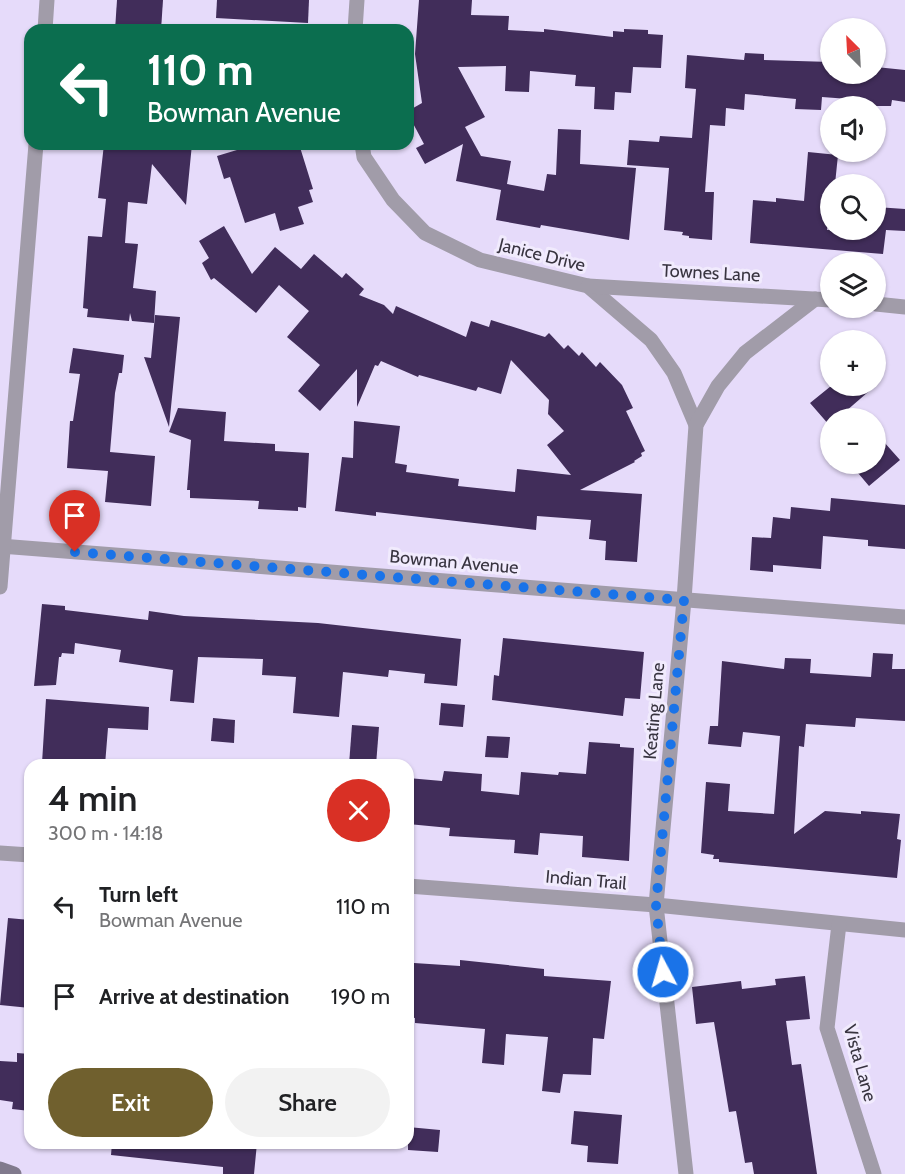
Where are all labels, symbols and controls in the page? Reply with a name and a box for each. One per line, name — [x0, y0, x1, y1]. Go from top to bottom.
north arrow — [820, 18, 886, 84]
map controls — [820, 18, 886, 474]
text: 110 m — [147, 44, 254, 96]
icon: left — [48, 48, 126, 126]
text: Bowman Avenue — [147, 96, 341, 129]
button: sound — [820, 96, 886, 162]
button: search — [820, 174, 886, 240]
street label: Janice Drive — [495, 233, 588, 276]
button: layers — [820, 252, 886, 318]
street label: Townes Lane — [661, 259, 761, 287]
button: + — [820, 330, 886, 396]
button: − — [820, 408, 886, 474]
pin — [49, 490, 100, 552]
icon: arrive — [58, 499, 91, 532]
street label: Bowman Avenue — [389, 545, 519, 579]
street label: Keating Lane — [639, 662, 669, 760]
text: 4 min — [48, 776, 138, 820]
button: close — [327, 779, 390, 842]
text: 300 m · 14:18 — [48, 821, 163, 845]
street label: Indian Trail — [545, 865, 628, 895]
text: Turn left — [99, 881, 178, 908]
icon: left — [48, 890, 81, 923]
text: 110 m — [336, 893, 390, 920]
text: Bowman Avenue — [99, 908, 243, 932]
position arrow — [631, 940, 695, 1004]
icon: arrive — [48, 980, 81, 1013]
text: Arrive at destination — [99, 983, 289, 1010]
text: 190 m — [331, 983, 390, 1010]
street label: Vista Lane — [839, 1022, 881, 1104]
button: Exit — [48, 1068, 213, 1137]
button: Share — [225, 1068, 390, 1137]

